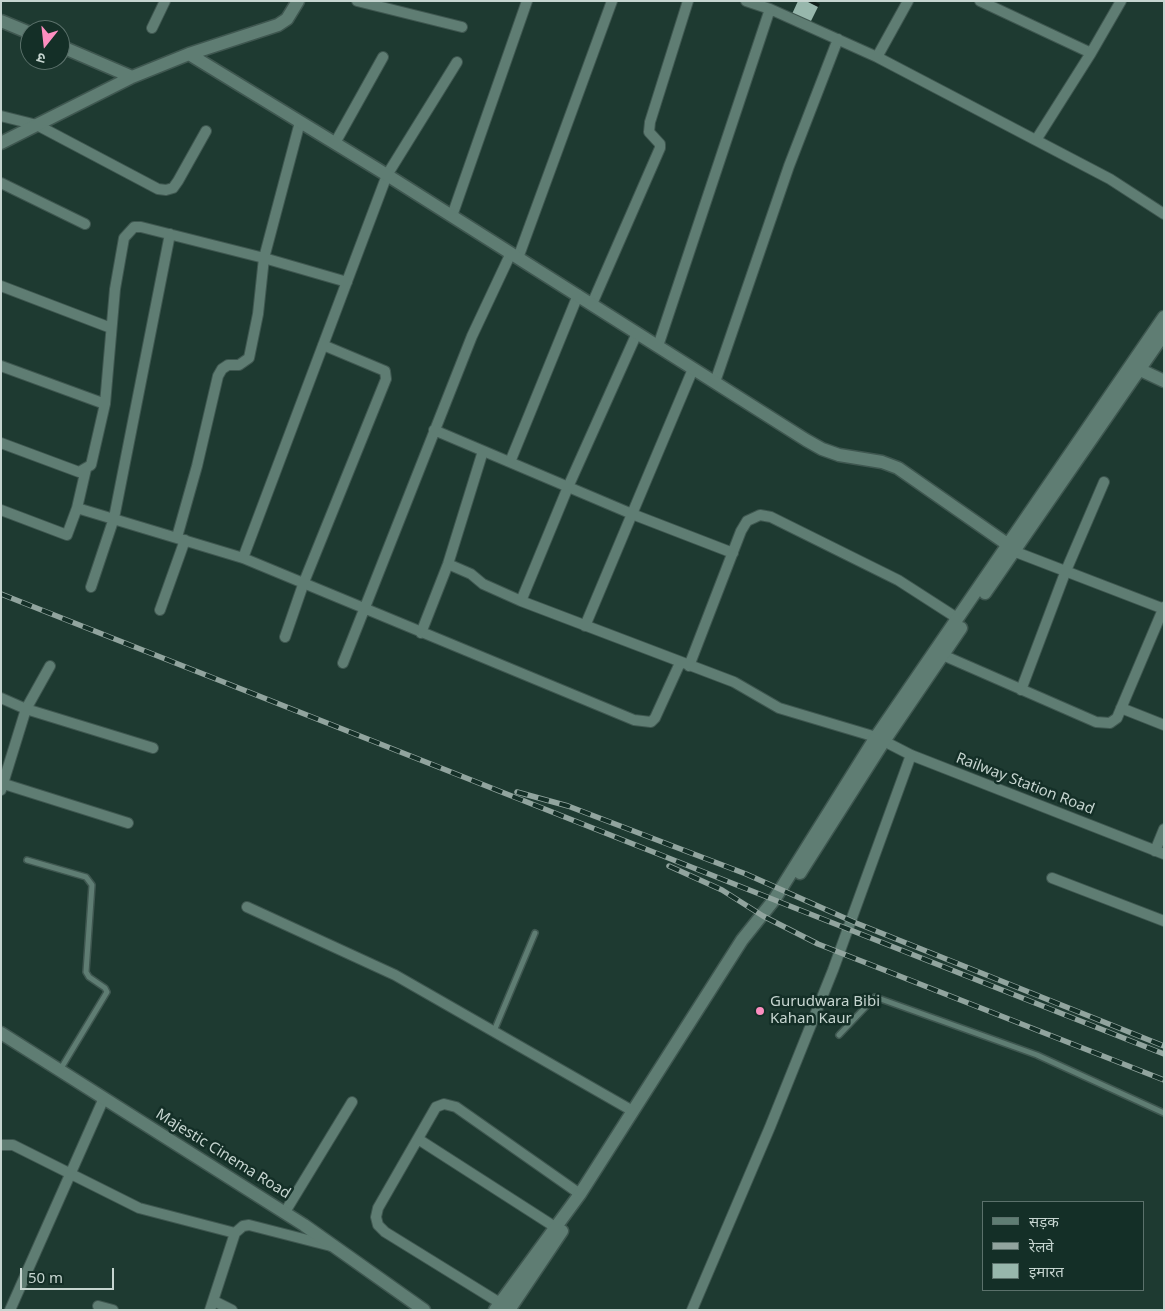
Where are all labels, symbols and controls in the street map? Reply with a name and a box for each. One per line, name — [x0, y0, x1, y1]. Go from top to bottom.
north arrow — [20, 20, 70, 70]
text: उ — [34, 49, 48, 69]
street label: Railway Station Road — [953, 749, 1097, 819]
place label: Gurudwara Bibi Kahan Kaur — [770, 993, 880, 1028]
marker: Gurudwara Bibi Kahan Kaur — [754, 1005, 766, 1017]
street label: Majestic Cinema Road — [152, 1105, 294, 1203]
legend — [982, 1201, 1145, 1291]
text: सड़क — [1029, 1211, 1059, 1231]
text: रेलवे — [1029, 1236, 1054, 1256]
scale bar — [22, 1258, 116, 1290]
text: इमारत — [1029, 1261, 1064, 1281]
text: 50 m — [28, 1267, 63, 1287]

